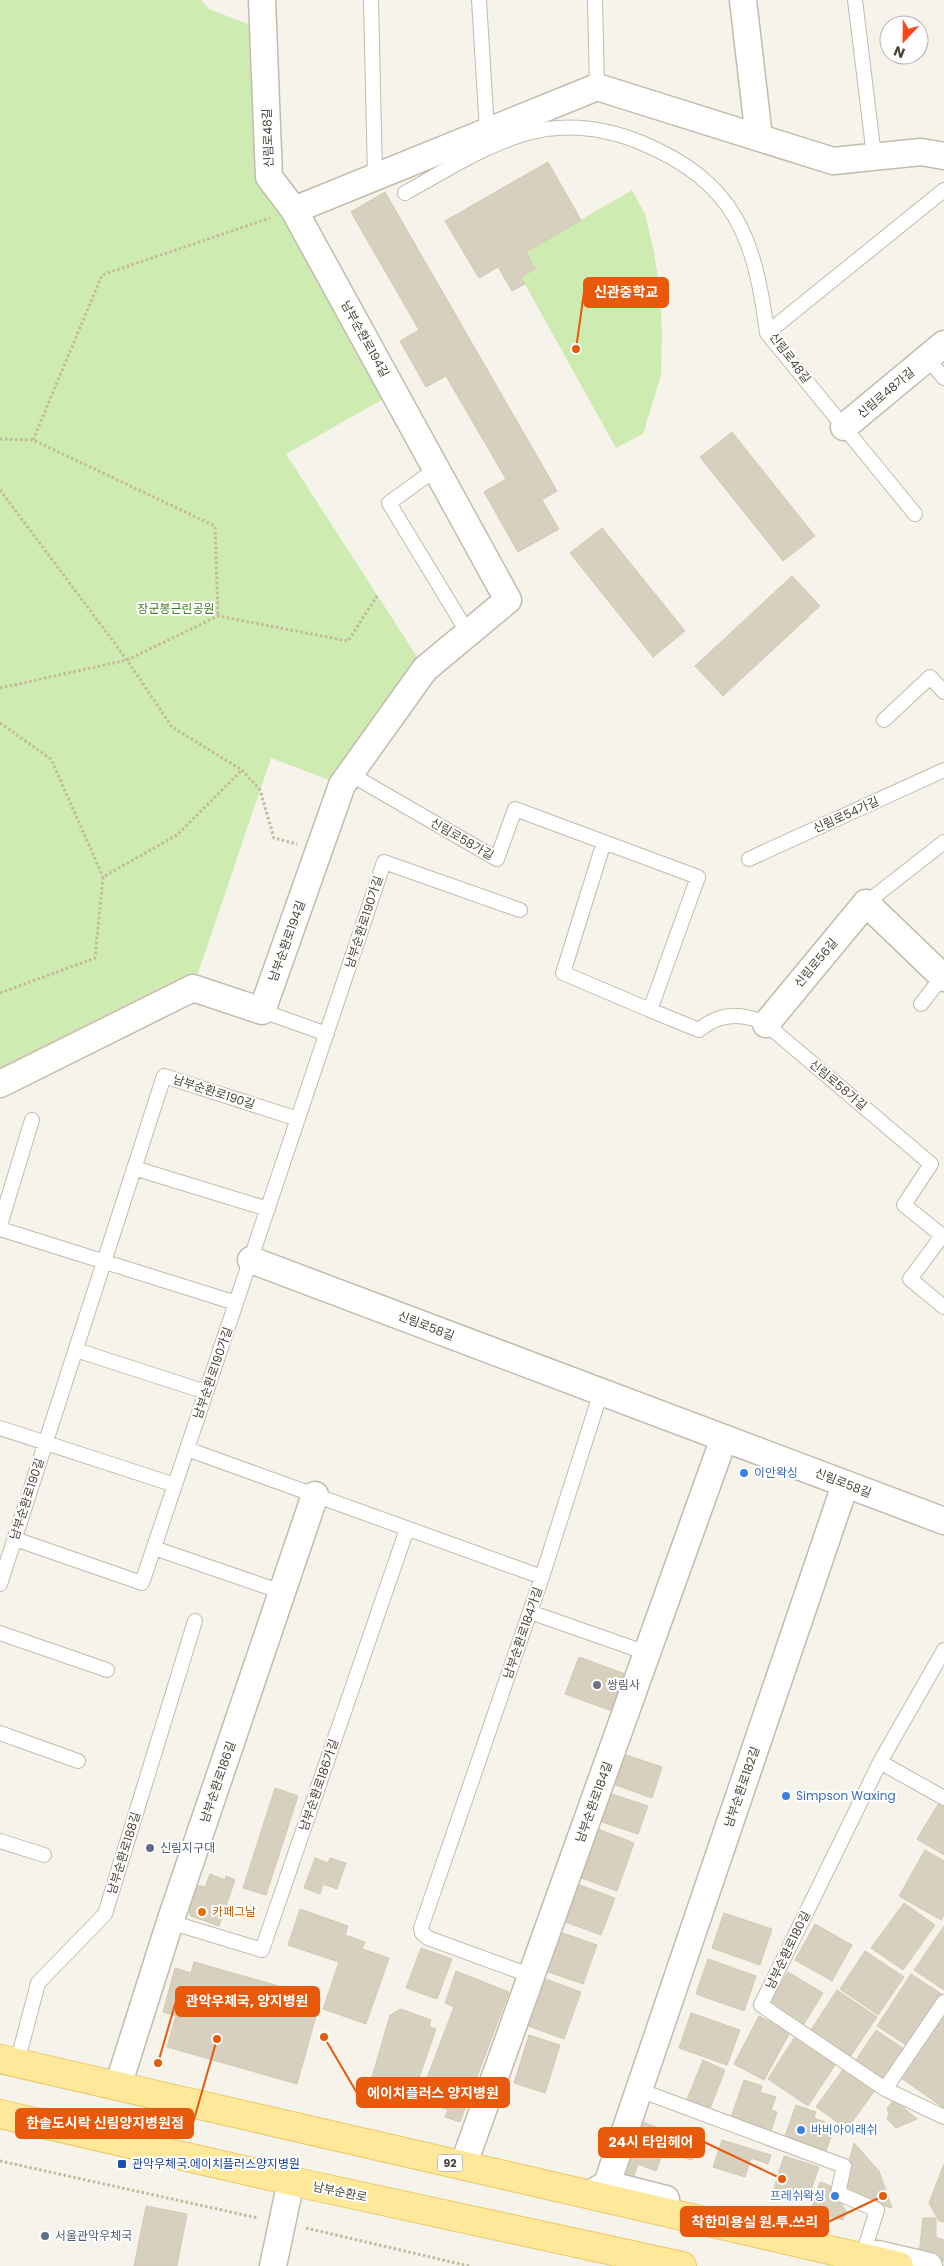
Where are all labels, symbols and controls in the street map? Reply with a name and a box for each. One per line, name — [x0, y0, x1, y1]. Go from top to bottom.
north arrow — [879, 15, 929, 65]
text: N — [891, 41, 908, 63]
street label: 신림로48길 — [258, 108, 277, 168]
callout: 신관중학교 — [584, 278, 668, 307]
text: 신관중학교 — [594, 282, 658, 302]
street label: 남부순환로194길 — [337, 297, 394, 380]
street label: 신림로48길 — [766, 329, 815, 386]
street label: 신림로48가길 — [853, 364, 918, 422]
park label: 장군봉근린공원 — [137, 600, 215, 617]
street label: 신림로54가길 — [810, 792, 881, 837]
street label: 신림로58가길 — [428, 814, 497, 864]
street label: 남부순환로190가길 — [341, 873, 386, 970]
street label: 남부순환로194길 — [264, 898, 309, 984]
street label: 신림로56길 — [790, 934, 841, 991]
street label: 신림로58가길 — [806, 1056, 871, 1114]
street label: 남부순환로190길 — [171, 1070, 257, 1113]
street label: 신림로58길 — [395, 1307, 457, 1344]
street label: 남부순환로190가길 — [189, 1325, 236, 1421]
street label: 남부순환로190길 — [5, 1456, 48, 1542]
place label: 이안왁싱 — [754, 1464, 798, 1481]
street label: 신림로58길 — [812, 1464, 874, 1501]
marker: 이안왁싱 — [738, 1467, 750, 1479]
street label: 남부순환로184가길 — [499, 1585, 546, 1681]
place label: 쌍림사 — [607, 1676, 640, 1693]
marker: 쌍림사 — [591, 1679, 603, 1691]
street label: 남부순환로186가길 — [295, 1737, 342, 1833]
street label: 남부순환로186길 — [196, 1739, 239, 1825]
street label: 남부순환로182길 — [720, 1744, 763, 1830]
street label: 남부순환로184길 — [571, 1759, 616, 1845]
place label: Simpson Waxing — [796, 1787, 896, 1804]
marker: Simpson Waxing — [780, 1790, 792, 1802]
street label: 남부순환로188길 — [103, 1810, 144, 1896]
place label: 신림지구대 — [160, 1839, 215, 1856]
marker: 신림지구대 — [144, 1842, 156, 1854]
place label: 카페그날 — [212, 1903, 256, 1920]
marker: 카페그날 — [196, 1906, 208, 1918]
street label: 남부순환로180길 — [761, 1908, 814, 1992]
callout: 관악우체국, 양지병원 — [176, 1987, 319, 2016]
text: 관악우체국, 양지병원 — [186, 1991, 308, 2011]
callout: 에이치플러스 양지병원 — [357, 2078, 509, 2107]
text: 에이치플러스 양지병원 — [367, 2083, 499, 2103]
callout: 한솥도시락 신림양지병원점 — [16, 2109, 193, 2138]
text: 한솥도시락 신림양지병원점 — [26, 2113, 184, 2133]
place label: 바비아이래쉬 — [811, 2121, 877, 2138]
marker: 바비아이래쉬 — [795, 2124, 807, 2136]
callout: 24시 타임헤어 — [599, 2128, 704, 2157]
text: 24시 타임헤어 — [609, 2132, 693, 2152]
road number: 92 — [438, 2154, 462, 2172]
place label: 관악우체국.에이치플러스양지병원 — [132, 2155, 300, 2172]
marker: 관악우체국.에이치플러스양지병원 — [116, 2158, 128, 2170]
street label: 남부순환로 — [311, 2177, 369, 2206]
place label: 프레쉬왁싱 — [770, 2187, 825, 2204]
marker: 프레쉬왁싱 — [829, 2190, 841, 2202]
callout: 착한미용실 원.투.쓰리 — [681, 2207, 828, 2236]
text: 착한미용실 원.투.쓰리 — [692, 2212, 818, 2232]
place label: 서울관악우체국 — [55, 2227, 132, 2244]
marker: 서울관악우체국 — [39, 2230, 51, 2242]

